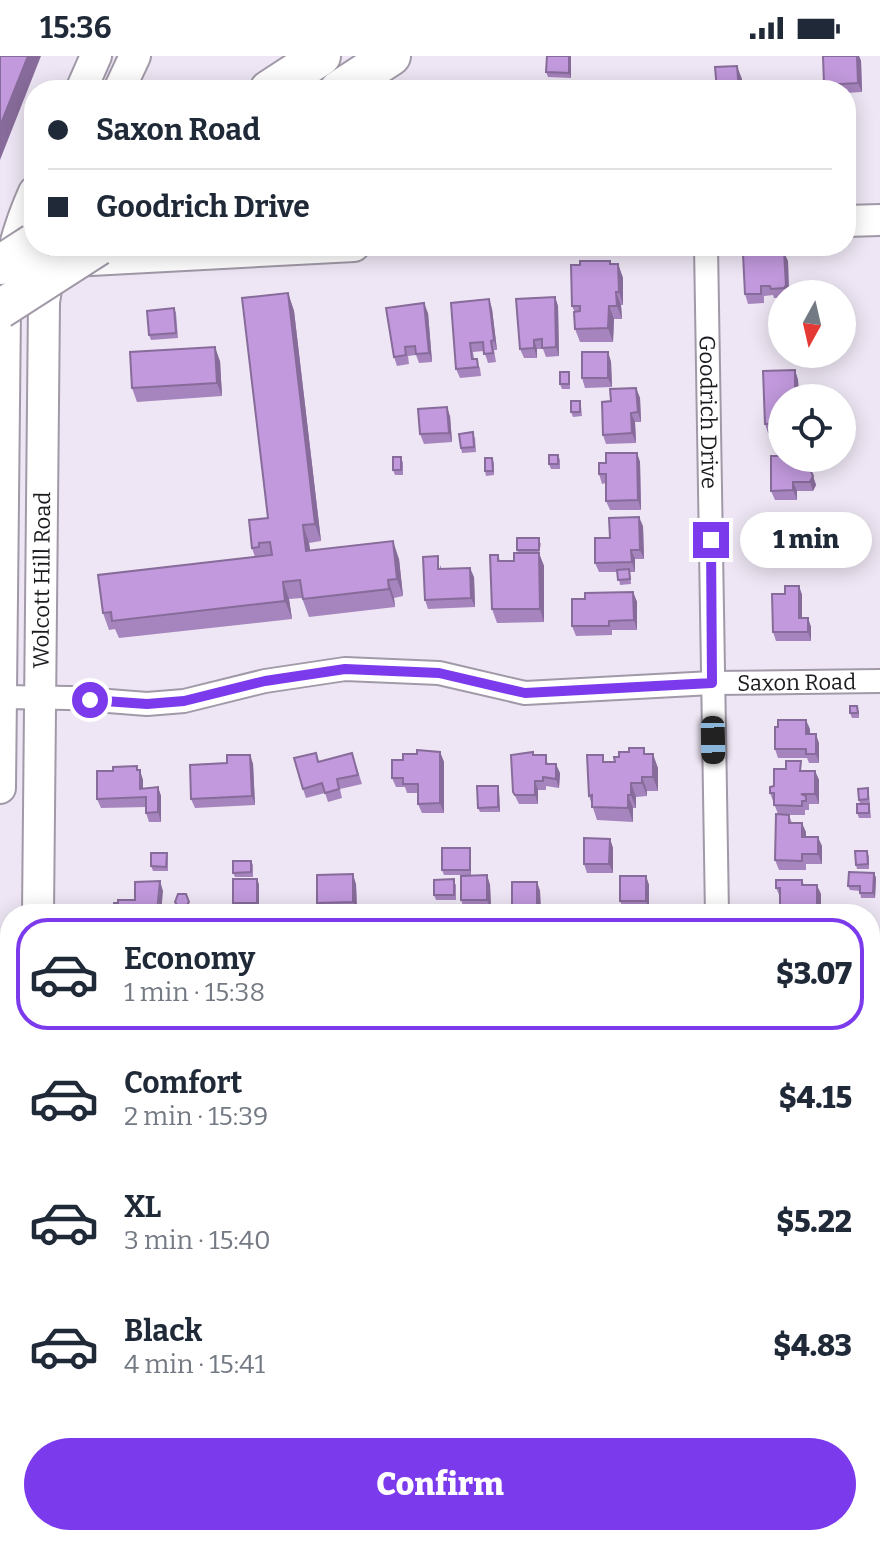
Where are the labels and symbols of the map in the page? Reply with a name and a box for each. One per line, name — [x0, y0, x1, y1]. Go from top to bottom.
north arrow — [768, 280, 856, 368]
street label: Goodrich Drive — [693, 335, 723, 489]
street label: Wolcott Hill Road — [27, 492, 56, 669]
callout: 1 min — [739, 512, 871, 568]
route end — [693, 522, 729, 558]
street label: Saxon Road — [737, 668, 856, 697]
route start — [72, 682, 108, 718]
car — [701, 716, 725, 764]

